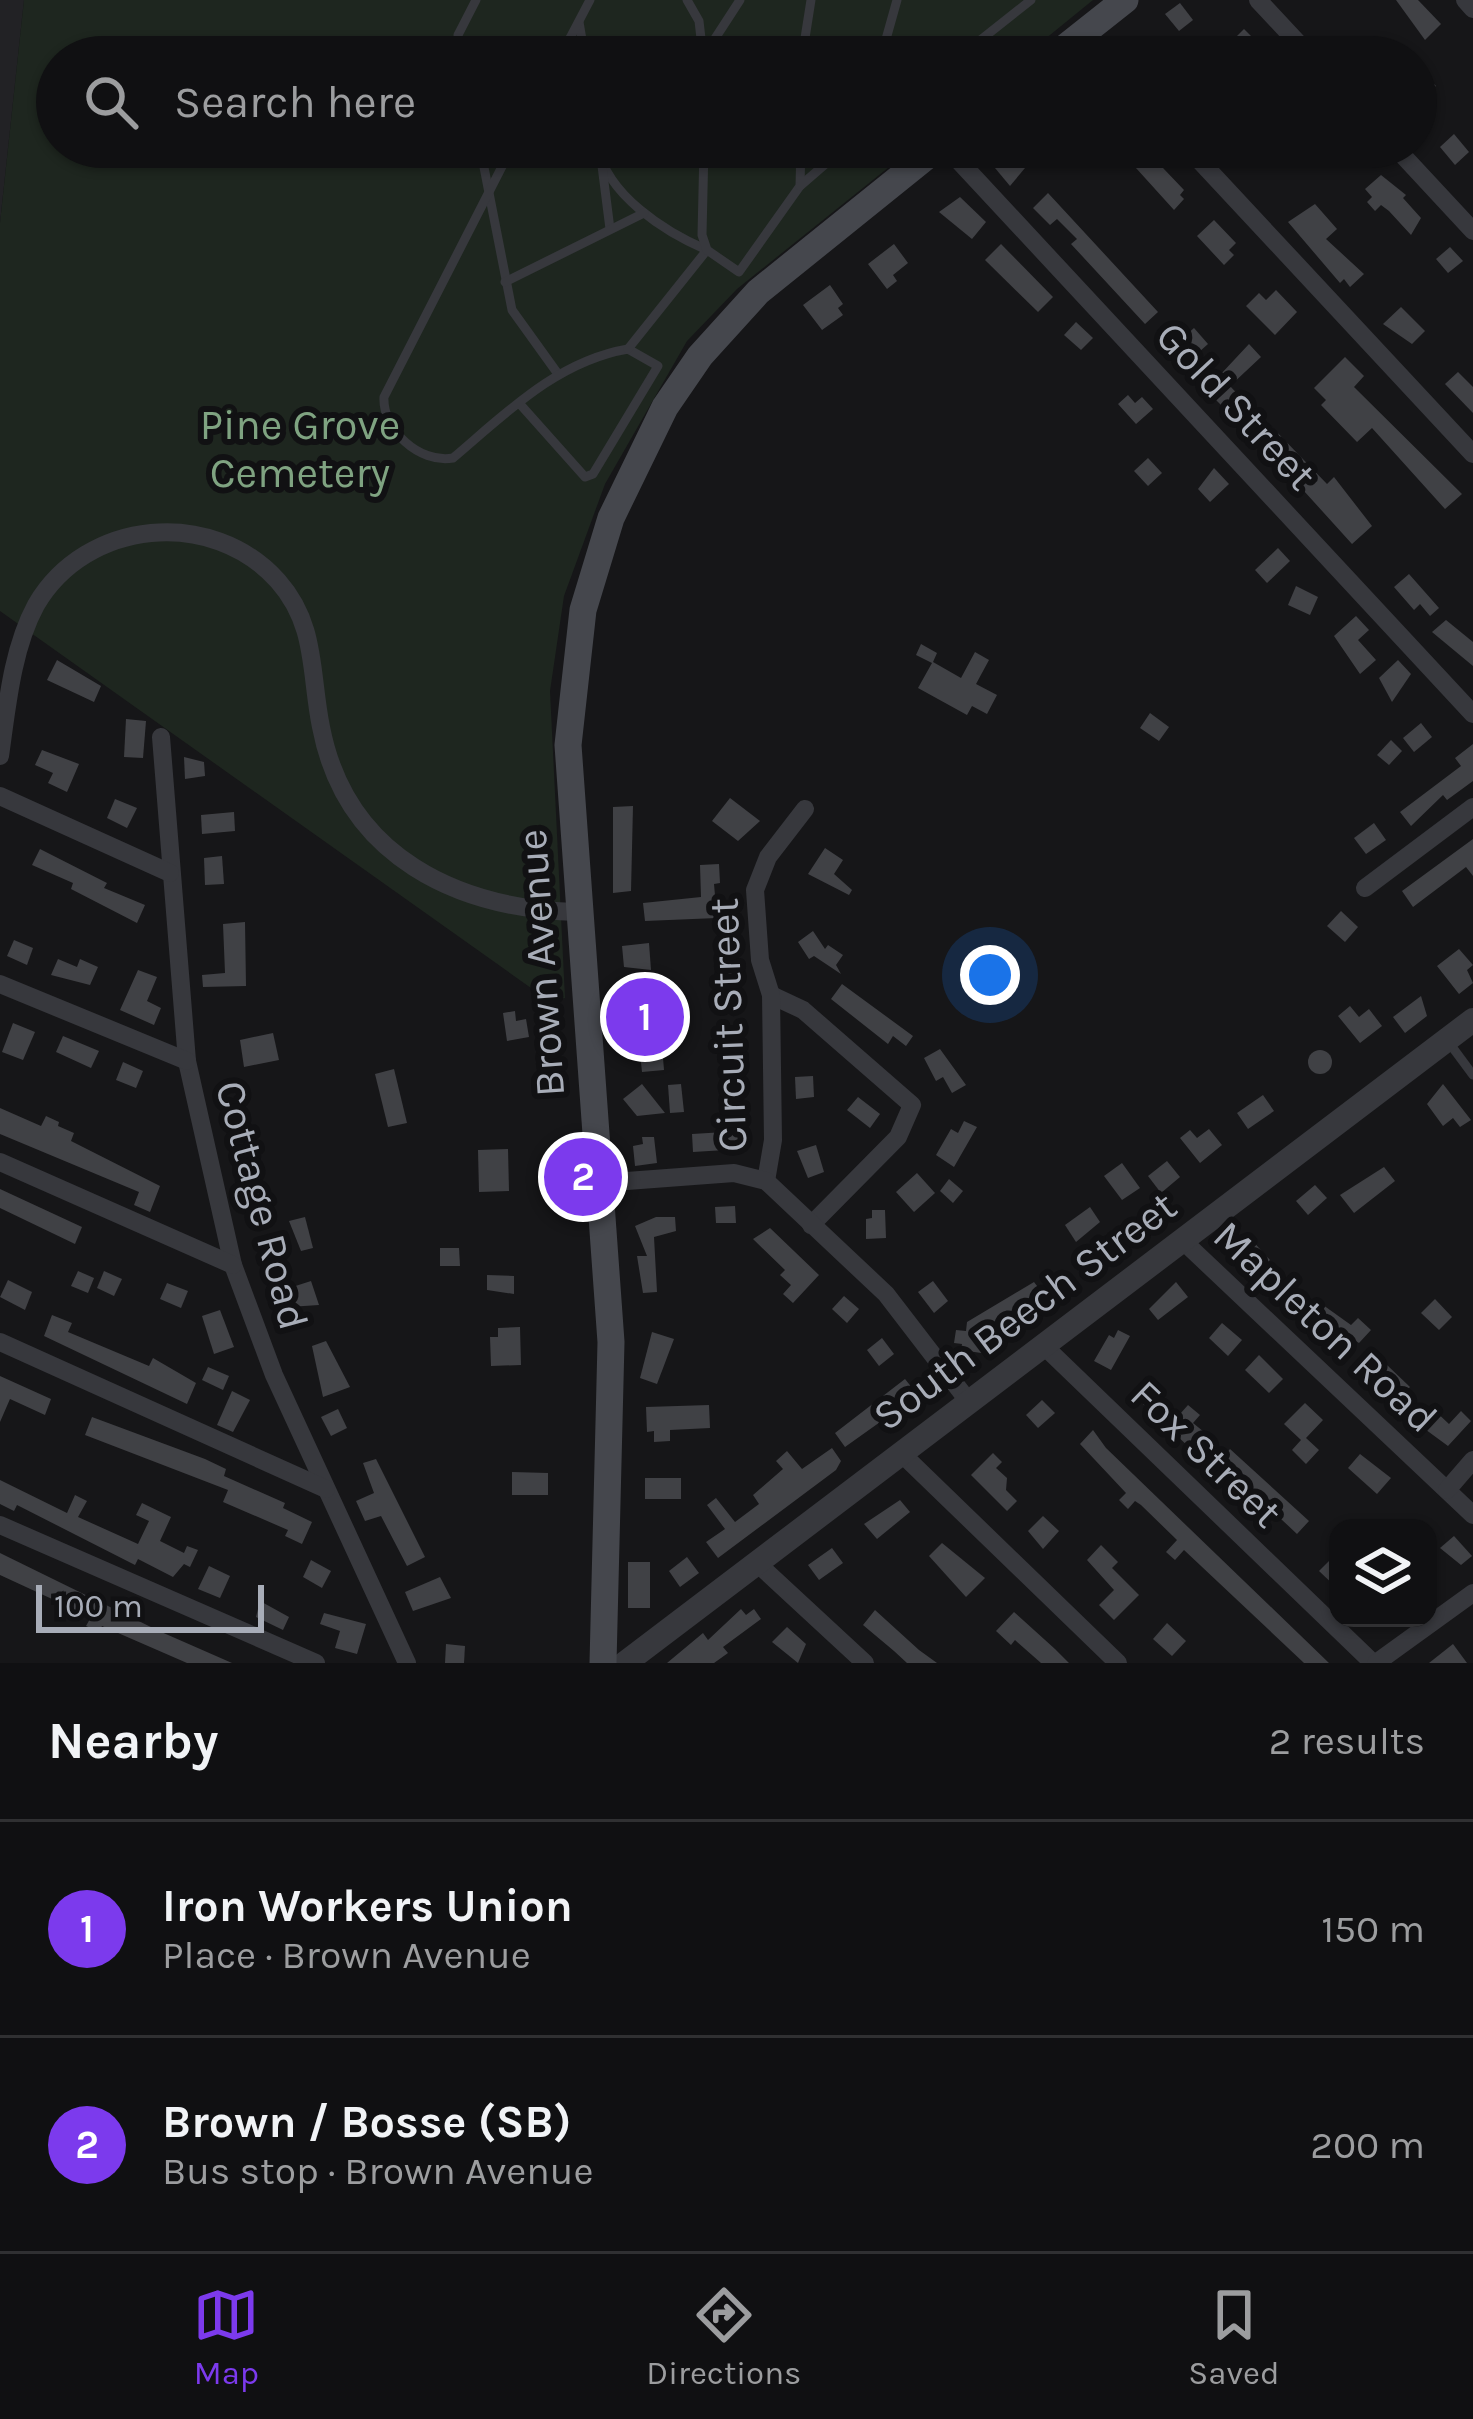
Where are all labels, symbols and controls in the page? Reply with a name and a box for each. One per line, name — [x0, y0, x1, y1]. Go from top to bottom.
search box — [36, 36, 1437, 168]
icon: search — [78, 69, 144, 135]
text: Search here — [174, 76, 416, 128]
street label: Gold Street — [1146, 311, 1327, 500]
park label: Pine Grove Cemetery — [200, 400, 400, 498]
street label: Brown Avenue — [507, 827, 575, 1098]
street label: Circuit Street — [699, 897, 757, 1153]
your location — [960, 945, 1020, 1005]
pin: 1 — [606, 972, 684, 1062]
street label: Cottage Road — [205, 1075, 319, 1335]
pin: 2 — [544, 1132, 622, 1222]
street label: South Beech Street — [863, 1181, 1186, 1441]
street label: Mapleton Road — [1203, 1210, 1447, 1443]
street label: Fox Street — [1120, 1370, 1292, 1538]
map controls — [1329, 1519, 1437, 1627]
button: layers — [1329, 1519, 1437, 1627]
scale bar — [36, 1579, 264, 1632]
text: 100 m — [54, 1587, 143, 1625]
text: Nearby — [48, 1711, 218, 1771]
text: 2 results — [1269, 1718, 1425, 1764]
text: Iron Workers Union — [162, 1880, 573, 1932]
text: 1 — [80, 1906, 94, 1952]
text: 150 m — [1321, 1906, 1425, 1952]
text: Place · Brown Avenue — [162, 1932, 531, 1978]
text: Brown / Bosse (SB) — [162, 2096, 572, 2148]
text: 2 — [75, 2122, 99, 2168]
text: 200 m — [1310, 2122, 1425, 2168]
text: Bus stop · Brown Avenue — [162, 2148, 593, 2194]
tab: Map — [193, 2282, 259, 2392]
tab: Directions — [646, 2282, 801, 2392]
tab: Saved — [1188, 2282, 1280, 2392]

